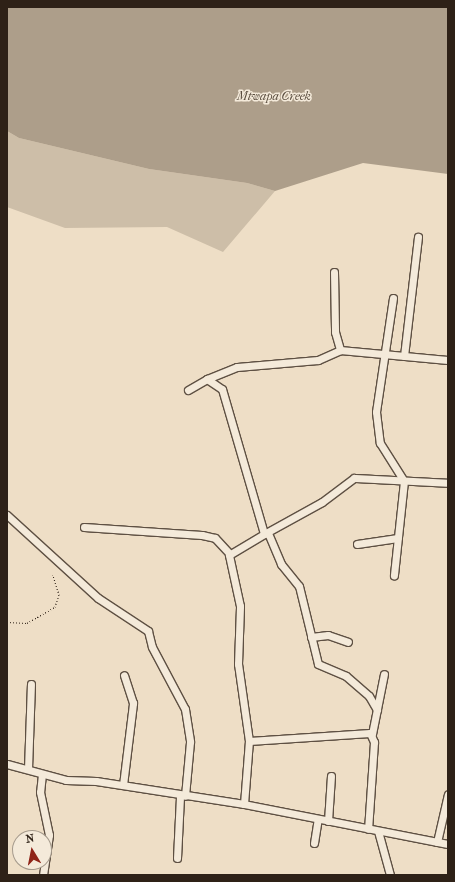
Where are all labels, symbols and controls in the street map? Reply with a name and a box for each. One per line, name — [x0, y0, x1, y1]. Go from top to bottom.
water label: Mtwapa Creek — [237, 90, 311, 104]
north arrow — [12, 830, 52, 870]
text: N — [25, 832, 35, 846]

